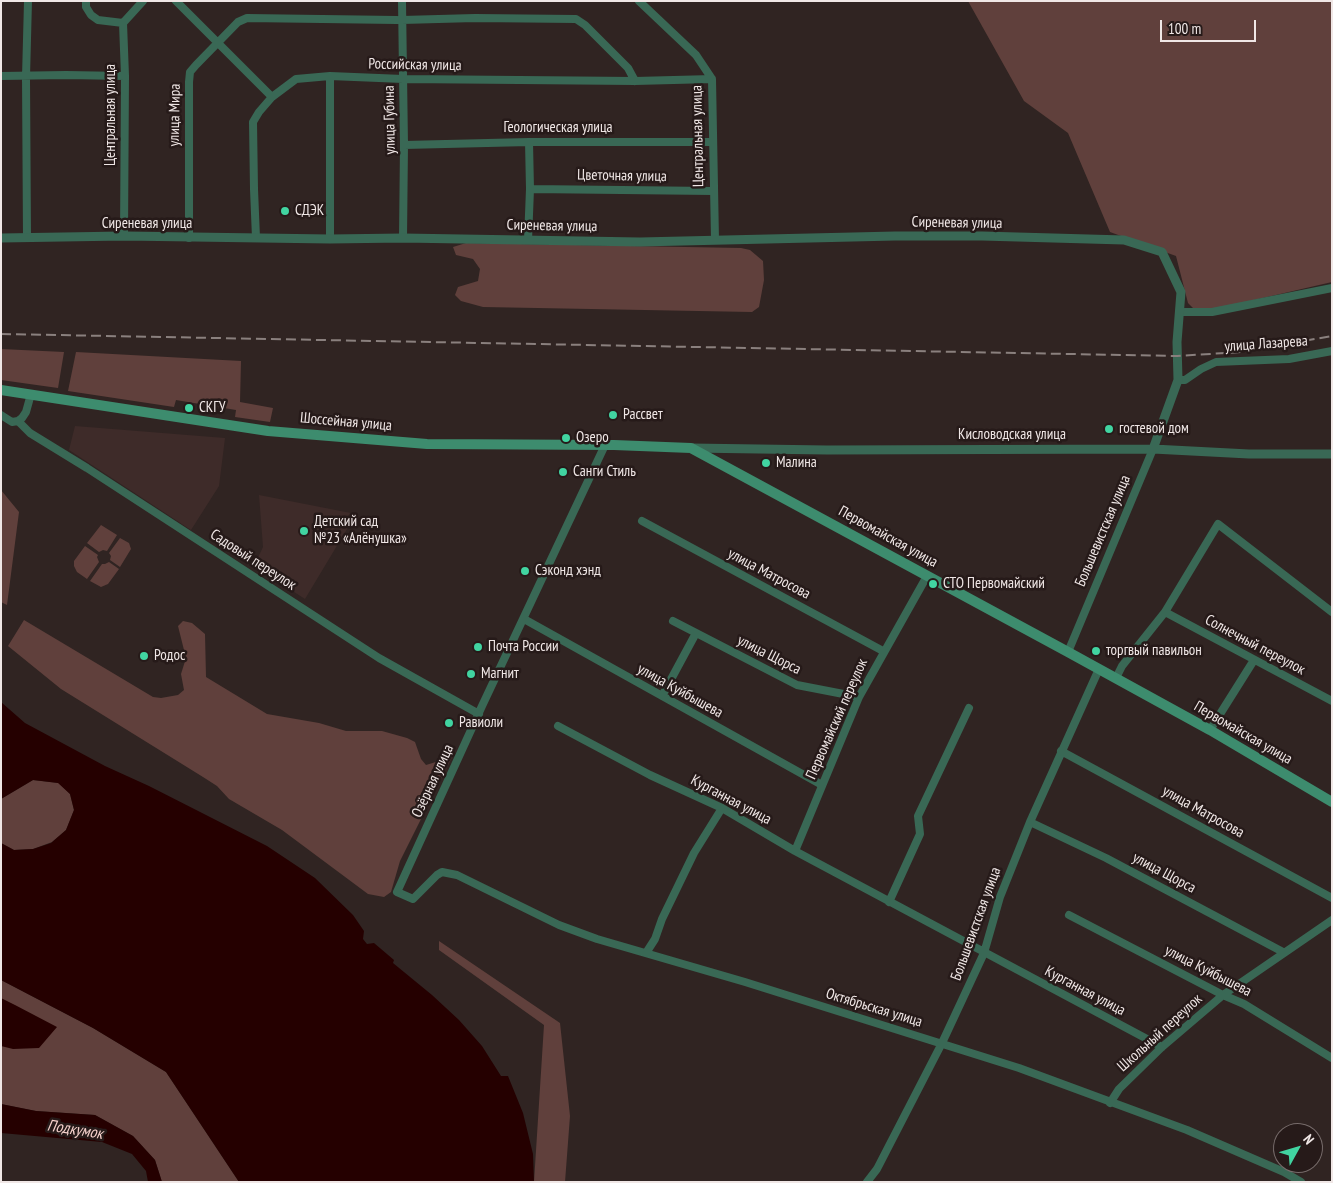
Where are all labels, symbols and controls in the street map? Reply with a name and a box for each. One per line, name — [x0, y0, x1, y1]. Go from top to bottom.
scale bar — [1163, 10, 1259, 42]
text: 100 m — [1168, 19, 1201, 38]
street label: Российская улица — [368, 55, 462, 75]
street label: Центральная улица — [102, 64, 120, 166]
street label: улица Мира — [165, 84, 185, 146]
street label: улица Губина — [380, 85, 400, 155]
street label: Центральная улица — [688, 85, 708, 187]
street label: Геологическая улица — [503, 119, 613, 137]
street label: Цветочная улица — [577, 166, 667, 186]
place label: СДЭК — [295, 202, 324, 220]
marker: СДЭК — [279, 205, 291, 217]
street label: Сиреневая улица — [912, 213, 1002, 233]
street label: Сиреневая улица — [102, 215, 192, 233]
street label: Сиреневая улица — [507, 216, 597, 236]
street label: улица Лазарева — [1224, 332, 1308, 356]
place label: СКГУ — [199, 399, 225, 417]
marker: СКГУ — [183, 402, 195, 414]
place label: Рассвет — [623, 406, 663, 424]
street label: Шоссейная улица — [299, 409, 393, 435]
marker: Рассвет — [607, 409, 619, 421]
place label: гостевой дом — [1119, 420, 1189, 438]
marker: гостевой дом — [1103, 423, 1115, 435]
street label: Кисловодская улица — [958, 426, 1066, 444]
place label: Озеро — [576, 429, 609, 447]
marker: Озеро — [560, 432, 572, 444]
place label: Малина — [776, 454, 817, 472]
marker: Малина — [760, 457, 772, 469]
place label: Санги Стиль — [573, 463, 636, 481]
marker: Санги Стиль — [557, 466, 569, 478]
street label: Большевистская улица — [1071, 473, 1135, 589]
street label: Первомайская улица — [835, 502, 941, 572]
place label: Детский сад №23 «Алёнушка» — [314, 513, 407, 548]
marker: Детский сад №23 «Алёнушка» — [298, 525, 310, 537]
street label: Садовый переулок — [207, 526, 299, 594]
street label: улица Матросова — [725, 545, 813, 603]
place label: Сэконд хэнд — [535, 562, 601, 580]
marker: Сэконд хэнд — [519, 565, 531, 577]
place label: СТО Первомайский — [943, 575, 1045, 593]
marker: СТО Первомайский — [927, 578, 939, 590]
street label: Солнечный переулок — [1202, 611, 1308, 679]
street label: улица Щорса — [734, 631, 804, 679]
place label: Почта России — [488, 638, 559, 656]
marker: Почта России — [472, 641, 484, 653]
place label: торгвый павильон — [1106, 642, 1202, 660]
marker: торгвый павильон — [1090, 645, 1102, 657]
place label: Родос — [154, 647, 185, 665]
marker: Родос — [138, 650, 150, 662]
street label: Первомайский переулок — [802, 656, 872, 782]
street label: улица Куйбышева — [634, 660, 726, 722]
place label: Магнит — [481, 665, 519, 683]
marker: Магнит — [465, 668, 477, 680]
street label: Первомайская улица — [1191, 698, 1295, 768]
place label: Равиоли — [459, 714, 503, 732]
marker: Равиоли — [443, 717, 455, 729]
street label: Озёрная улица — [408, 742, 458, 820]
street label: Курганная улица — [688, 771, 774, 829]
street label: улица Матросова — [1159, 782, 1247, 842]
street label: улица Щорса — [1129, 849, 1199, 897]
street label: Большевистская улица — [947, 865, 1005, 983]
street label: улица Куйбышева — [1162, 941, 1254, 1001]
street label: Курганная улица — [1042, 962, 1128, 1020]
street label: Октябрьская улица — [824, 985, 924, 1031]
street label: Школьный переулок — [1114, 990, 1206, 1076]
water label: Подкумок — [46, 1116, 104, 1144]
north arrow — [1273, 1123, 1323, 1173]
text: N — [1300, 1131, 1318, 1148]

